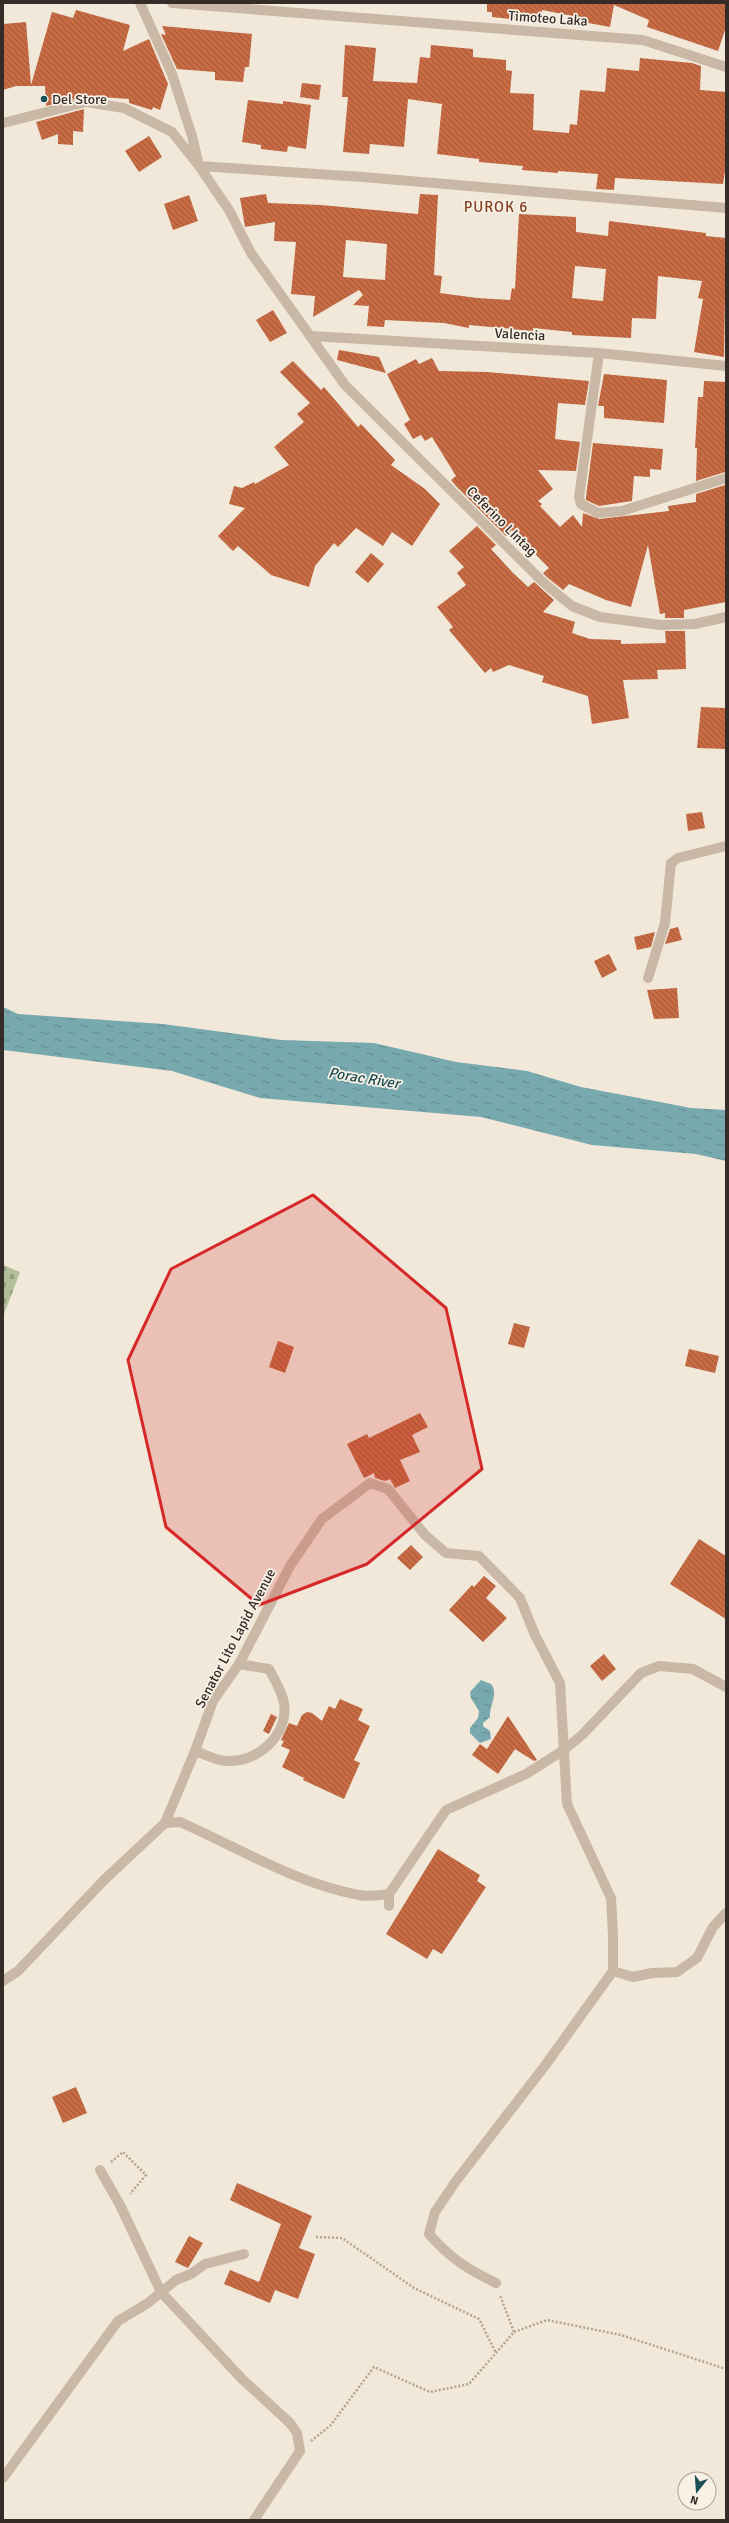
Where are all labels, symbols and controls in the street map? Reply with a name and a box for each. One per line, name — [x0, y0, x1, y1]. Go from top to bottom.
street label: Timoteo Laka — [508, 7, 588, 30]
place label: Del Store — [52, 91, 107, 108]
marker: Del Store — [39, 94, 49, 104]
district label: PUROK 6 — [464, 198, 528, 216]
street label: Valencia — [494, 325, 546, 344]
street label: Ceferino LIntag — [463, 483, 540, 560]
water label: Porac River — [327, 1063, 403, 1093]
street label: Senator Lito Lapid Avenue — [191, 1566, 279, 1711]
north arrow — [677, 2471, 717, 2511]
text: N — [689, 2493, 700, 2507]

